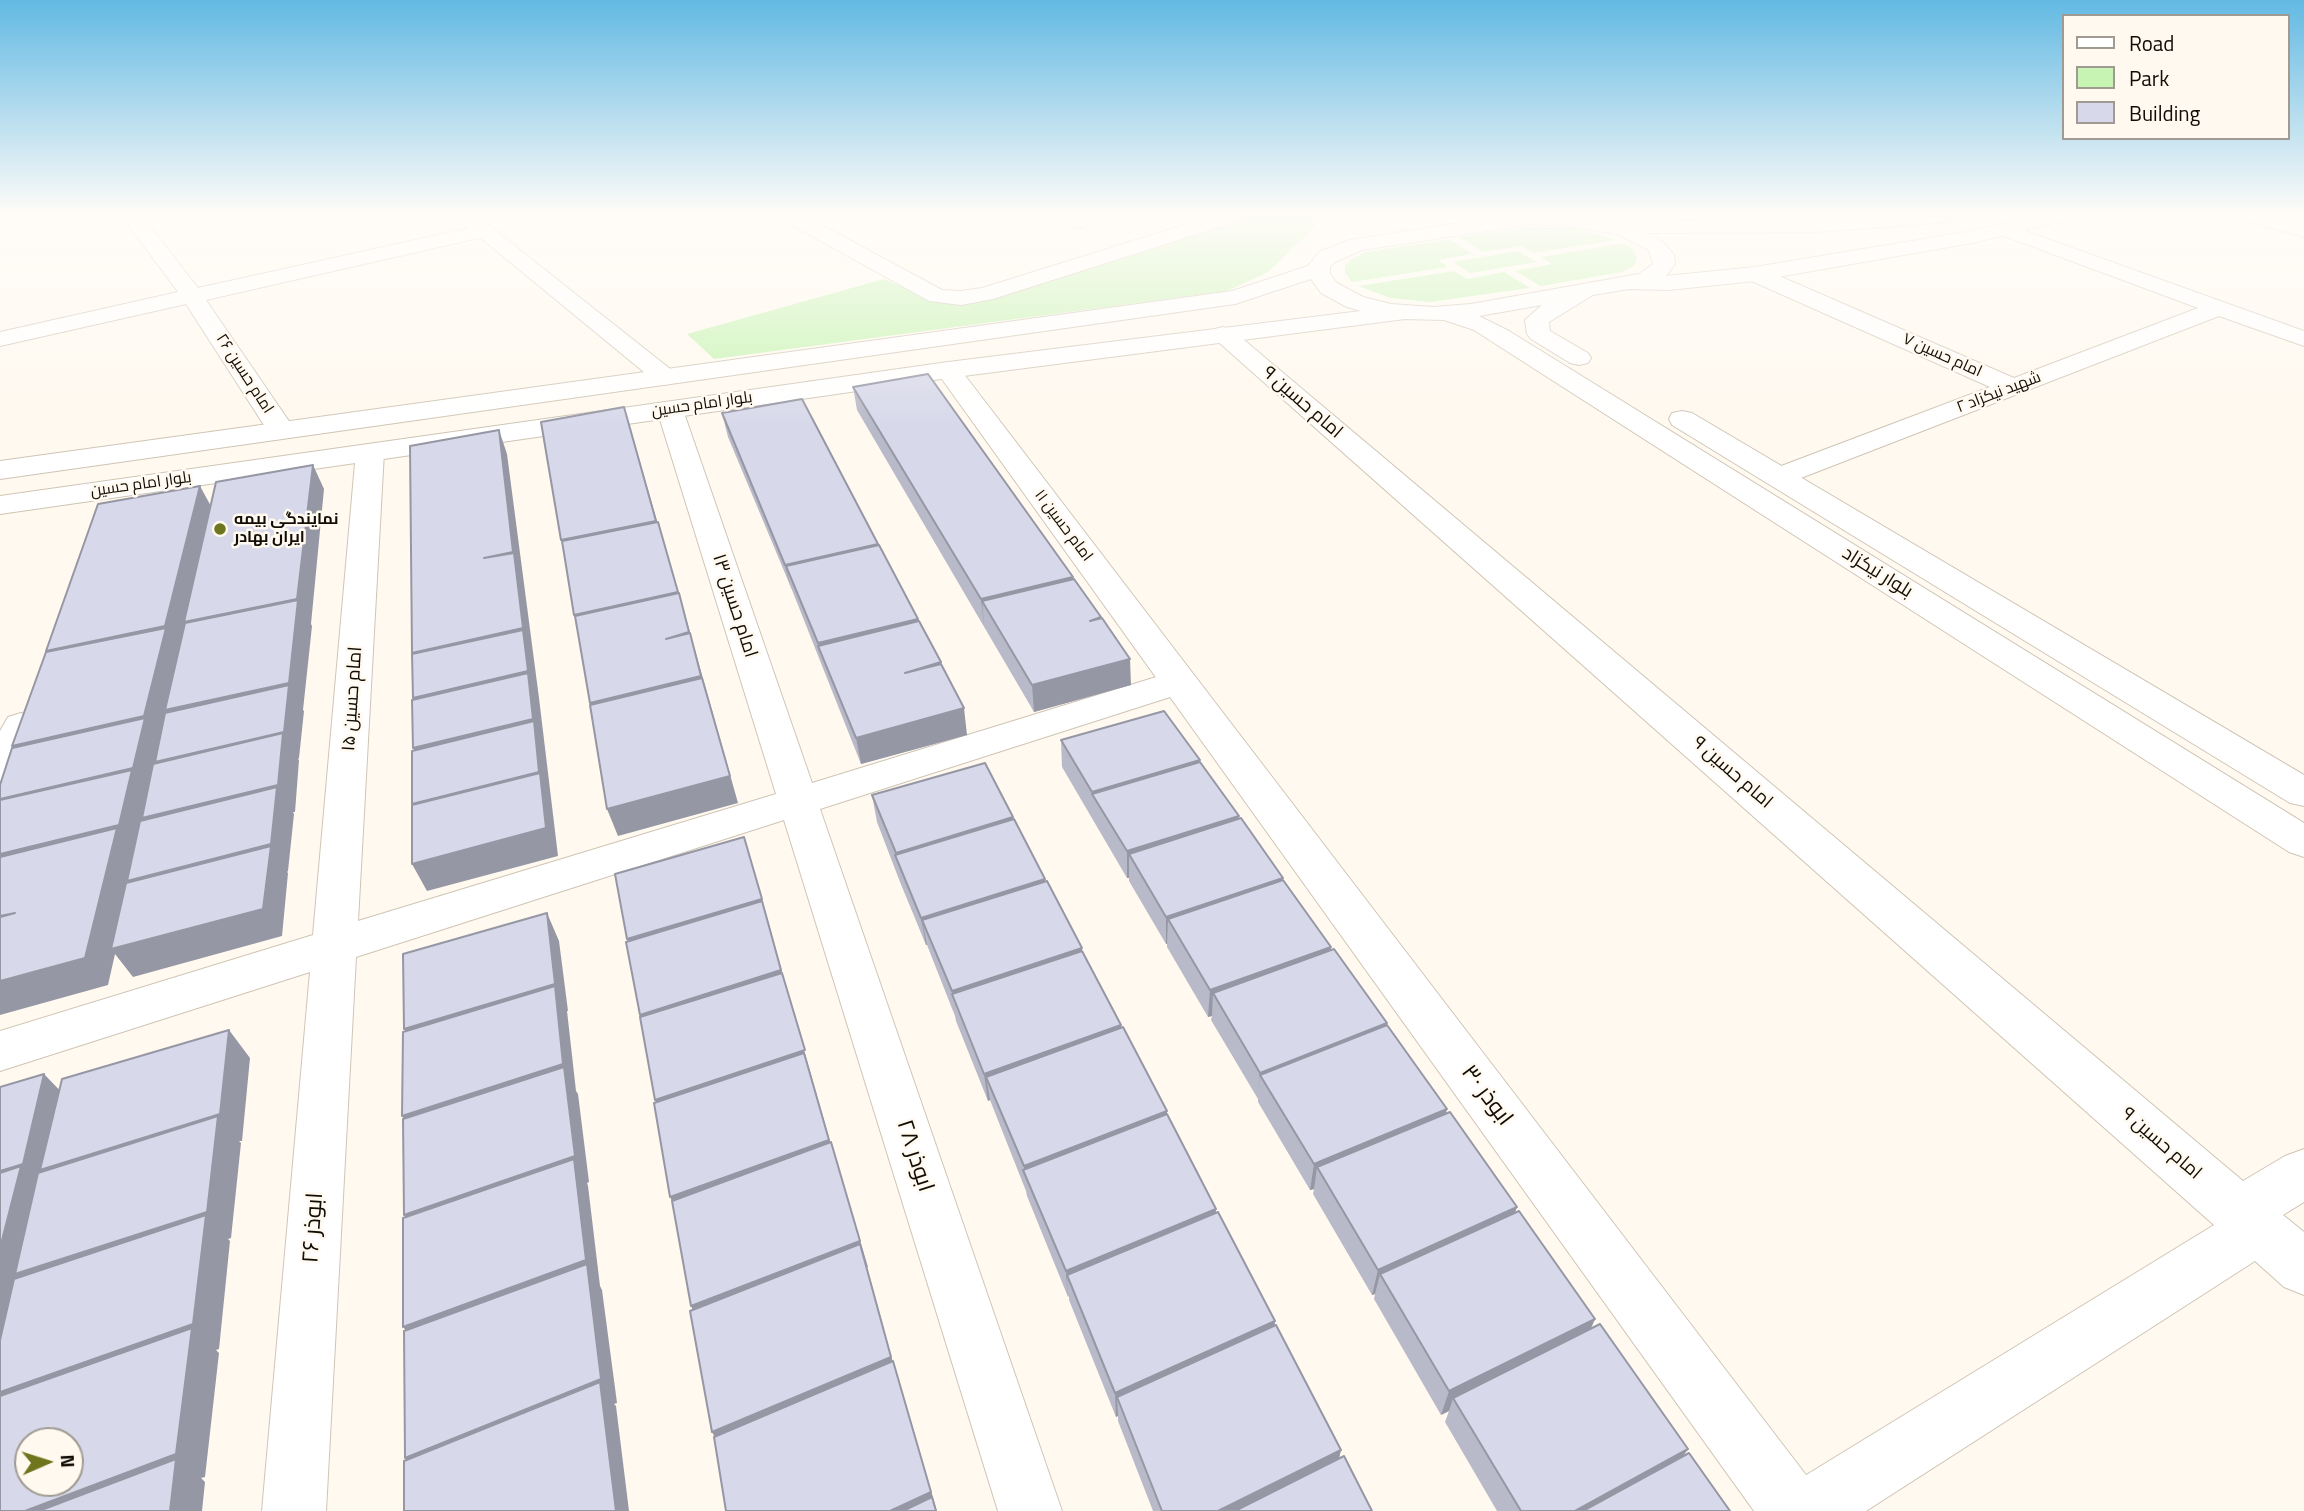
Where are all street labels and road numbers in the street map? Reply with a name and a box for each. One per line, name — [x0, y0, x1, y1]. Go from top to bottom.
street label: امام حسین ۷ — [1899, 330, 1985, 382]
street label: امام حسین ۲۶ — [211, 331, 277, 417]
street label: امام حسین ۹ — [1257, 362, 1347, 444]
street label: شهید نیکزاد ۲ — [1954, 368, 2044, 418]
street label: بلوار امام حسین — [650, 388, 754, 422]
street label: بلوار امام حسین — [89, 468, 193, 502]
street label: امام حسین ۱۱ — [1030, 486, 1096, 566]
street label: بلوار نیکزاد — [1837, 542, 1917, 604]
street label: امام حسین ۱۳ — [707, 551, 761, 661]
street label: امام حسین ۱۵ — [338, 646, 368, 752]
street label: امام حسین ۹ — [1687, 732, 1777, 814]
street label: ابوذر ۳۰ — [1454, 1060, 1518, 1132]
street label: امام حسین ۹ — [2116, 1103, 2206, 1185]
street label: ابوذر ۲۸ — [889, 1116, 939, 1196]
street label: ابوذر ۲۶ — [298, 1192, 330, 1264]

